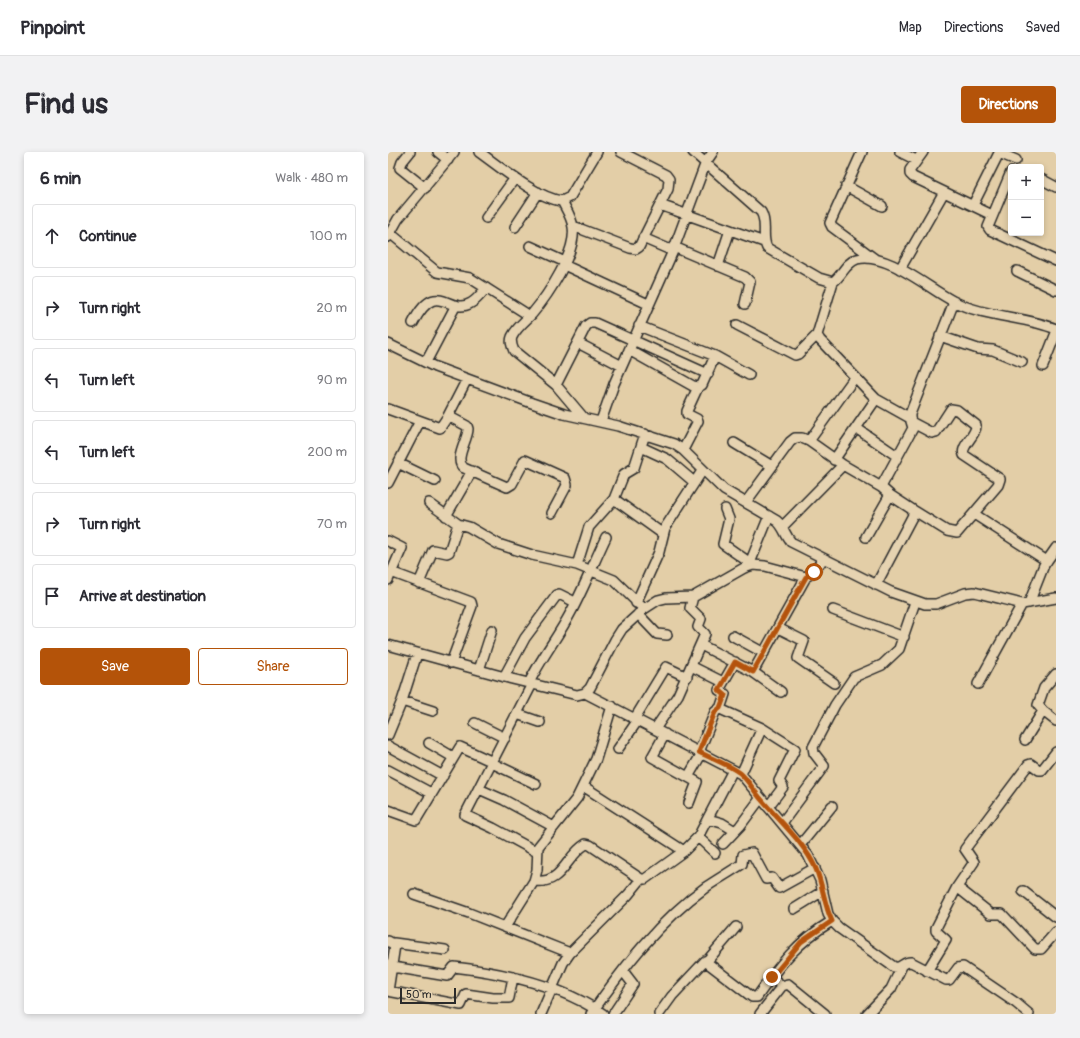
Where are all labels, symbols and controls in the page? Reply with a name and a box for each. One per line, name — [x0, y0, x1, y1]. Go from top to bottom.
text: Pinpoint — [20, 16, 85, 40]
text: Map — [899, 19, 922, 36]
text: Directions — [944, 19, 1003, 36]
text: Saved — [1025, 19, 1060, 36]
button: Directions — [961, 86, 1056, 123]
text: Find us — [24, 87, 108, 122]
map controls — [1008, 164, 1044, 236]
button: + — [1008, 164, 1044, 200]
text: 6 min — [40, 168, 81, 189]
text: Walk · 480 m — [275, 170, 348, 186]
button: − — [1008, 200, 1044, 236]
icon: ahead — [41, 225, 63, 247]
text: Continue — [79, 227, 137, 246]
text: 100 m — [310, 228, 347, 244]
icon: right — [41, 297, 63, 319]
text: Turn right — [79, 299, 140, 318]
text: 20 m — [316, 300, 347, 316]
icon: left — [41, 369, 63, 391]
text: Turn left — [79, 371, 135, 390]
text: 90 m — [317, 372, 347, 388]
icon: left — [41, 441, 63, 463]
text: Turn left — [79, 443, 135, 462]
text: 200 m — [308, 444, 347, 460]
icon: right — [41, 513, 63, 535]
text: Turn right — [79, 515, 140, 534]
text: 70 m — [317, 516, 347, 532]
route start — [805, 563, 823, 581]
icon: arrive — [41, 585, 63, 607]
text: Arrive at destination — [79, 587, 206, 606]
button: Save — [40, 648, 190, 685]
button: Share — [198, 648, 348, 685]
route end — [763, 968, 781, 986]
scale bar — [400, 986, 456, 1005]
text: 50 m — [406, 988, 432, 1001]

